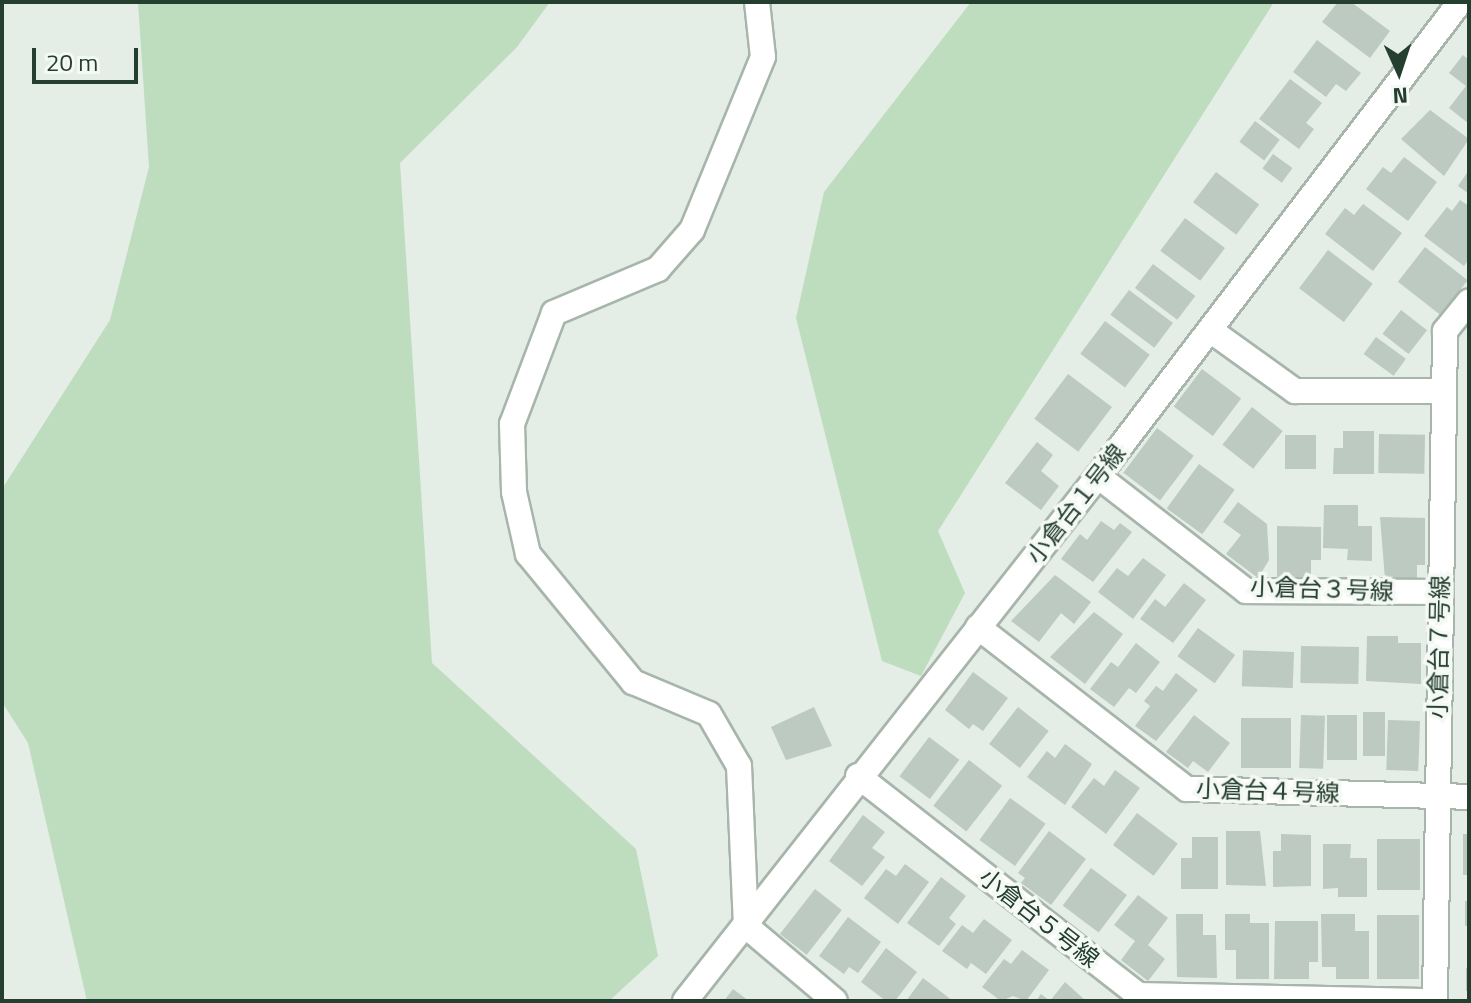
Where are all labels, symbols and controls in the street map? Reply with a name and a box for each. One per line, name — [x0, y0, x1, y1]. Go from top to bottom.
scale bar — [36, 32, 142, 82]
north arrow — [1359, 32, 1439, 112]
text: 20 m — [46, 44, 98, 80]
text: N — [1392, 79, 1409, 113]
street label: 小倉台１号線 — [1020, 438, 1132, 570]
street label: 小倉台３号線 — [1250, 572, 1394, 606]
street label: 小倉台７号線 — [1423, 575, 1455, 719]
street label: 小倉台４号線 — [1196, 774, 1340, 808]
street label: 小倉台５号線 — [973, 862, 1105, 974]

